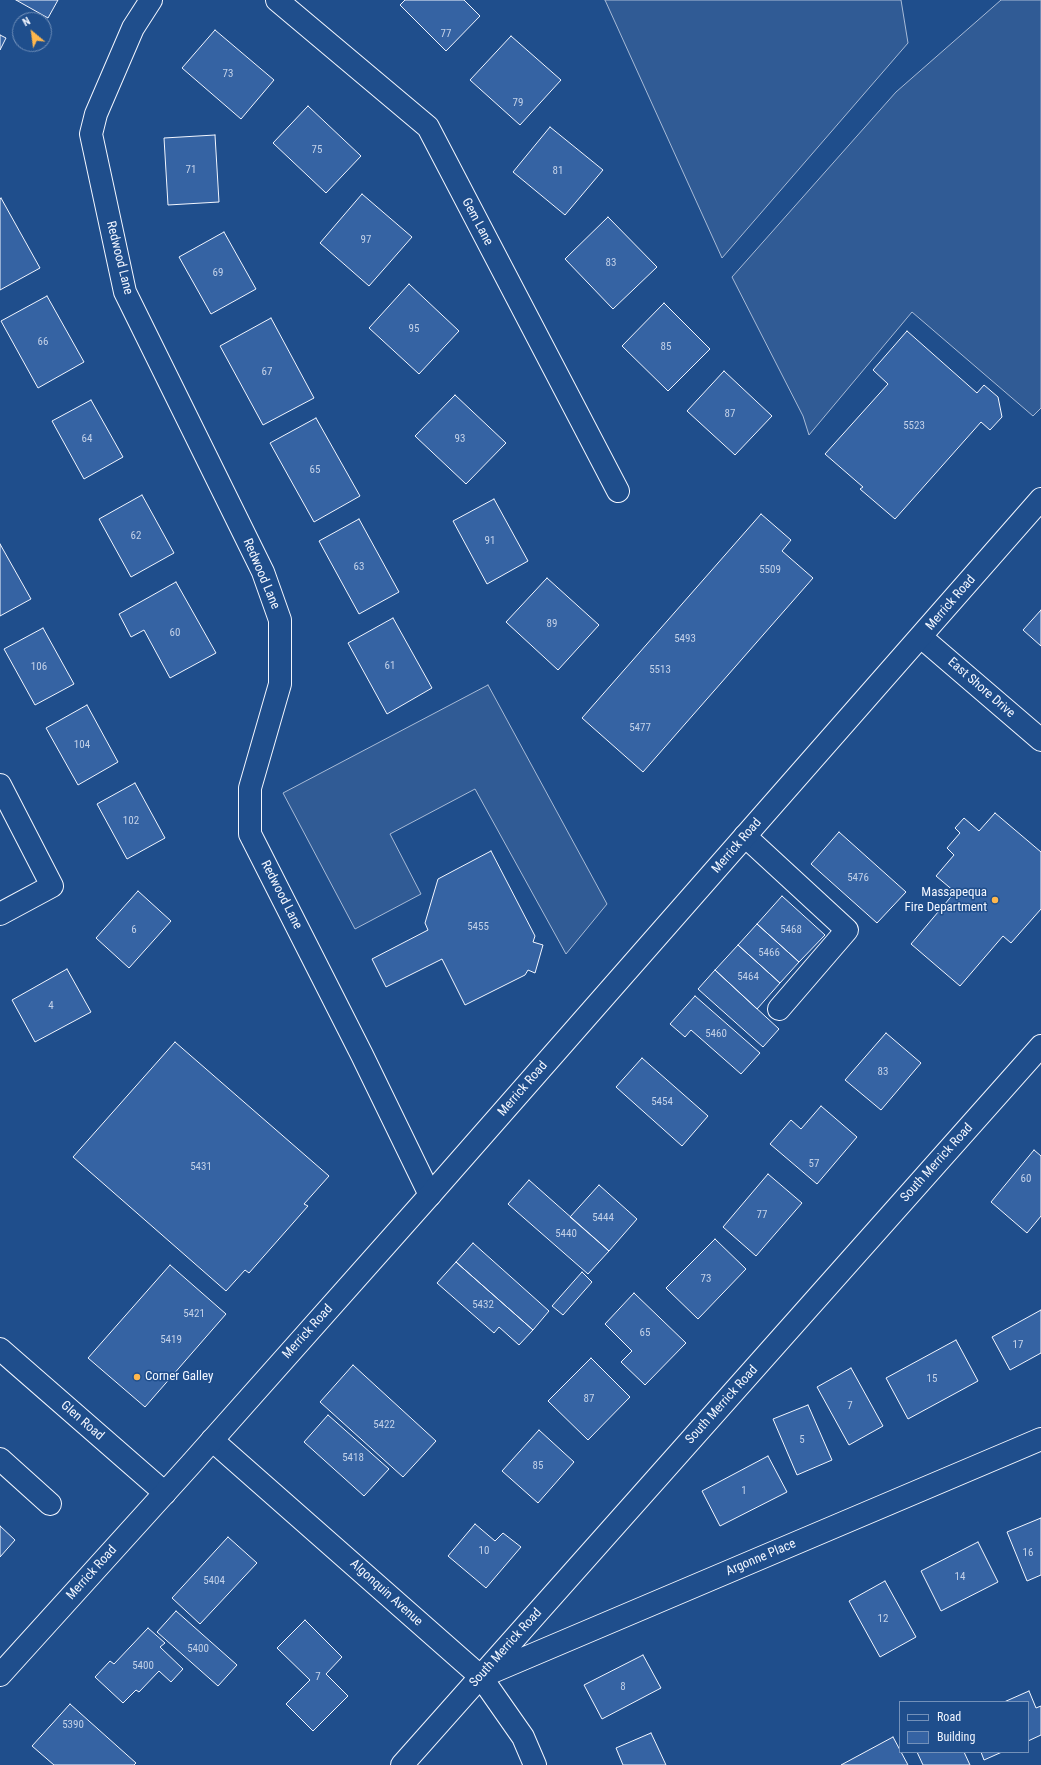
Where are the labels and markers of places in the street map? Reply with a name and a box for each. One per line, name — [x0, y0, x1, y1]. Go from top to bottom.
place label: Massapequa Fire Department — [905, 885, 987, 916]
marker: Massapequa Fire Department — [990, 895, 1000, 905]
place label: Corner Galley — [145, 1369, 213, 1385]
marker: Corner Galley — [132, 1372, 142, 1382]

